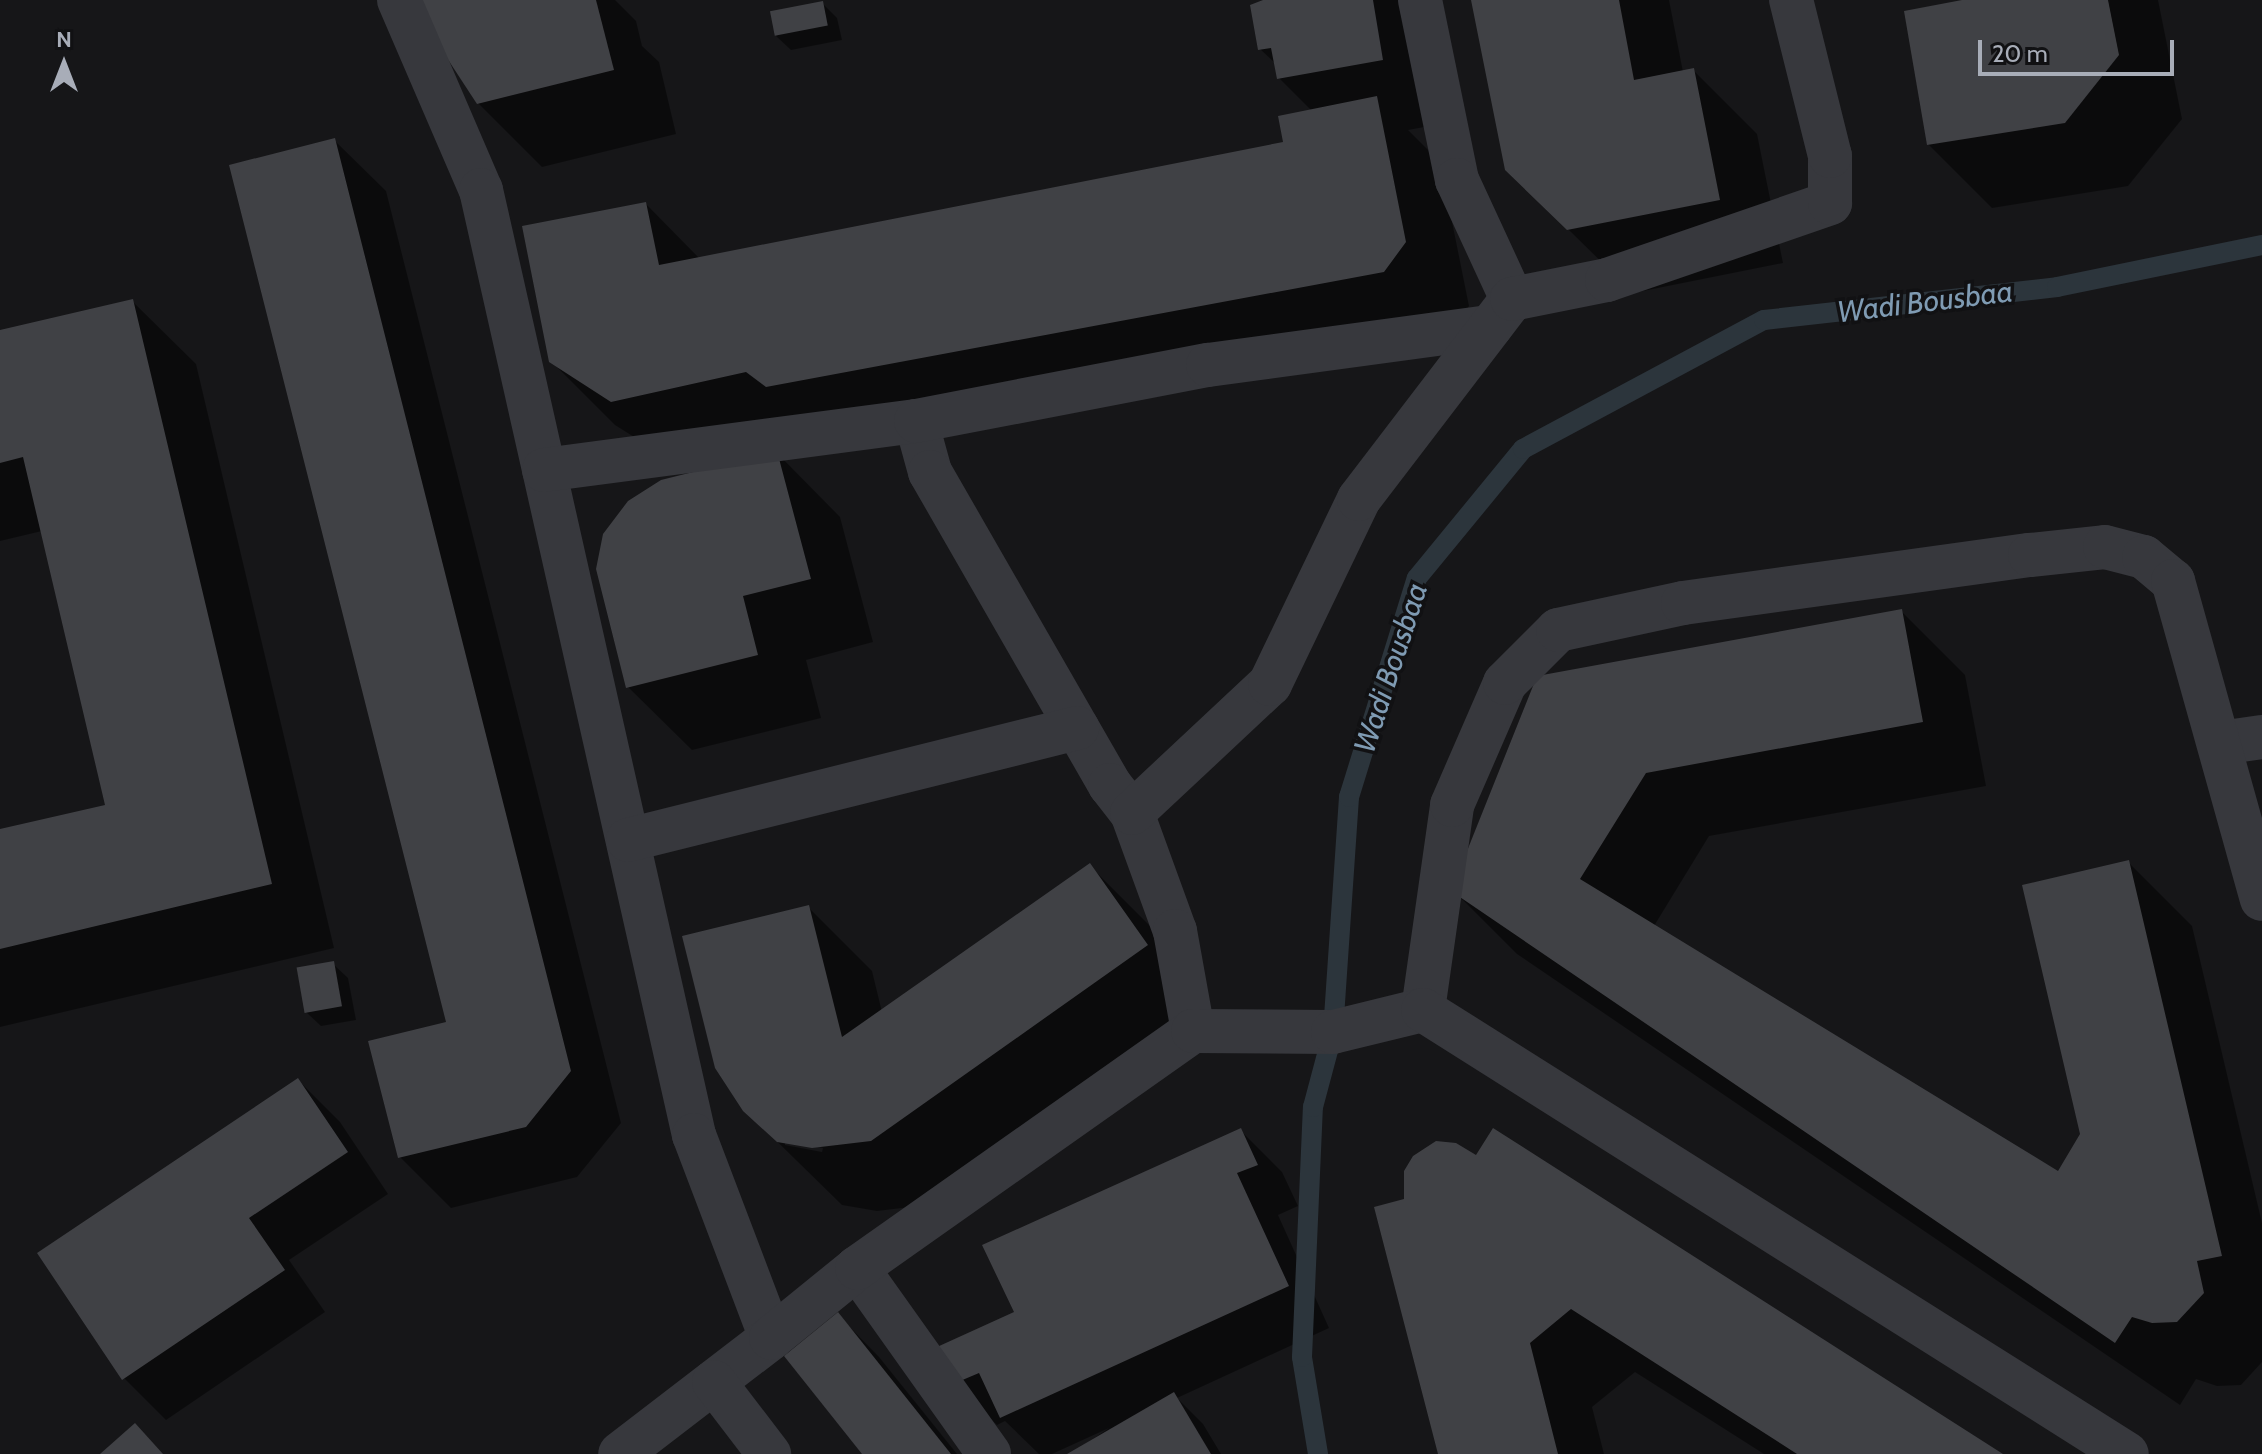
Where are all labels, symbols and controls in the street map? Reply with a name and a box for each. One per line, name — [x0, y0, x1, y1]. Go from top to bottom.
north arrow — [24, 24, 104, 104]
scale bar — [1982, 24, 2178, 74]
text: N — [56, 26, 72, 53]
text: 20 m — [1992, 39, 2048, 68]
water label: Wadi Bousbaa — [1835, 273, 2015, 331]
water label: Wadi Bousbaa — [1347, 578, 1435, 758]

